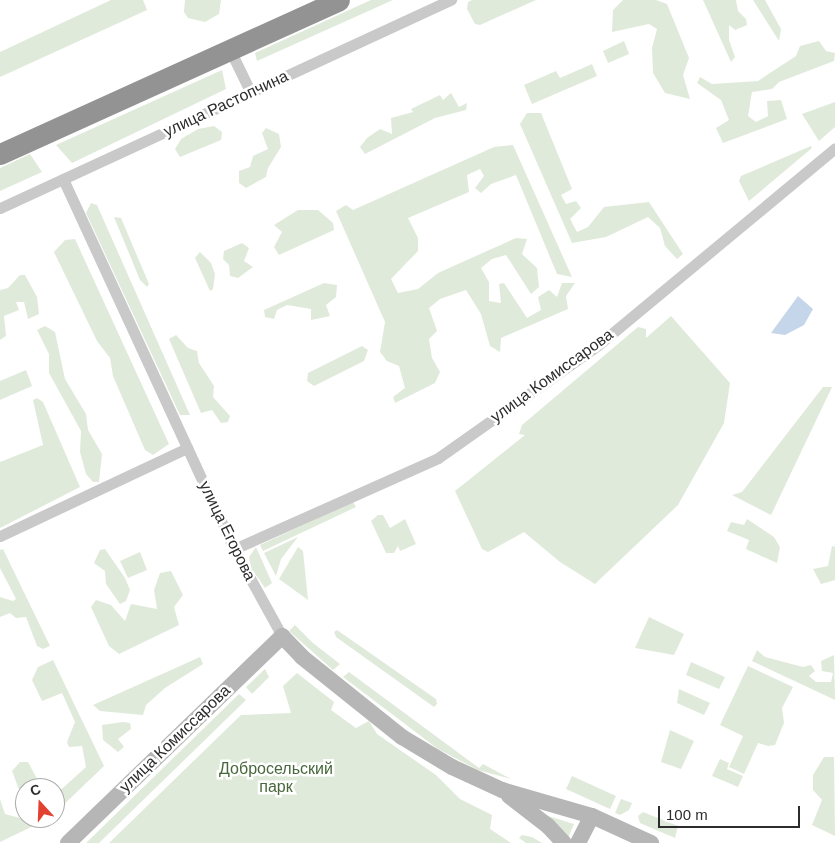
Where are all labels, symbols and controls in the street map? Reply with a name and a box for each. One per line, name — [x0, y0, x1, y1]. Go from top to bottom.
street label: улица Растопчина — [161, 67, 291, 141]
street label: улица Комиссарова — [487, 325, 617, 427]
street label: улица Егорова — [195, 478, 259, 584]
street label: улица Комиссарова — [116, 681, 234, 797]
park label: Добросельский парк — [219, 759, 333, 797]
north arrow — [15, 778, 65, 828]
text: С — [28, 781, 43, 799]
scale bar — [660, 796, 802, 828]
text: 100 m — [666, 806, 708, 823]

